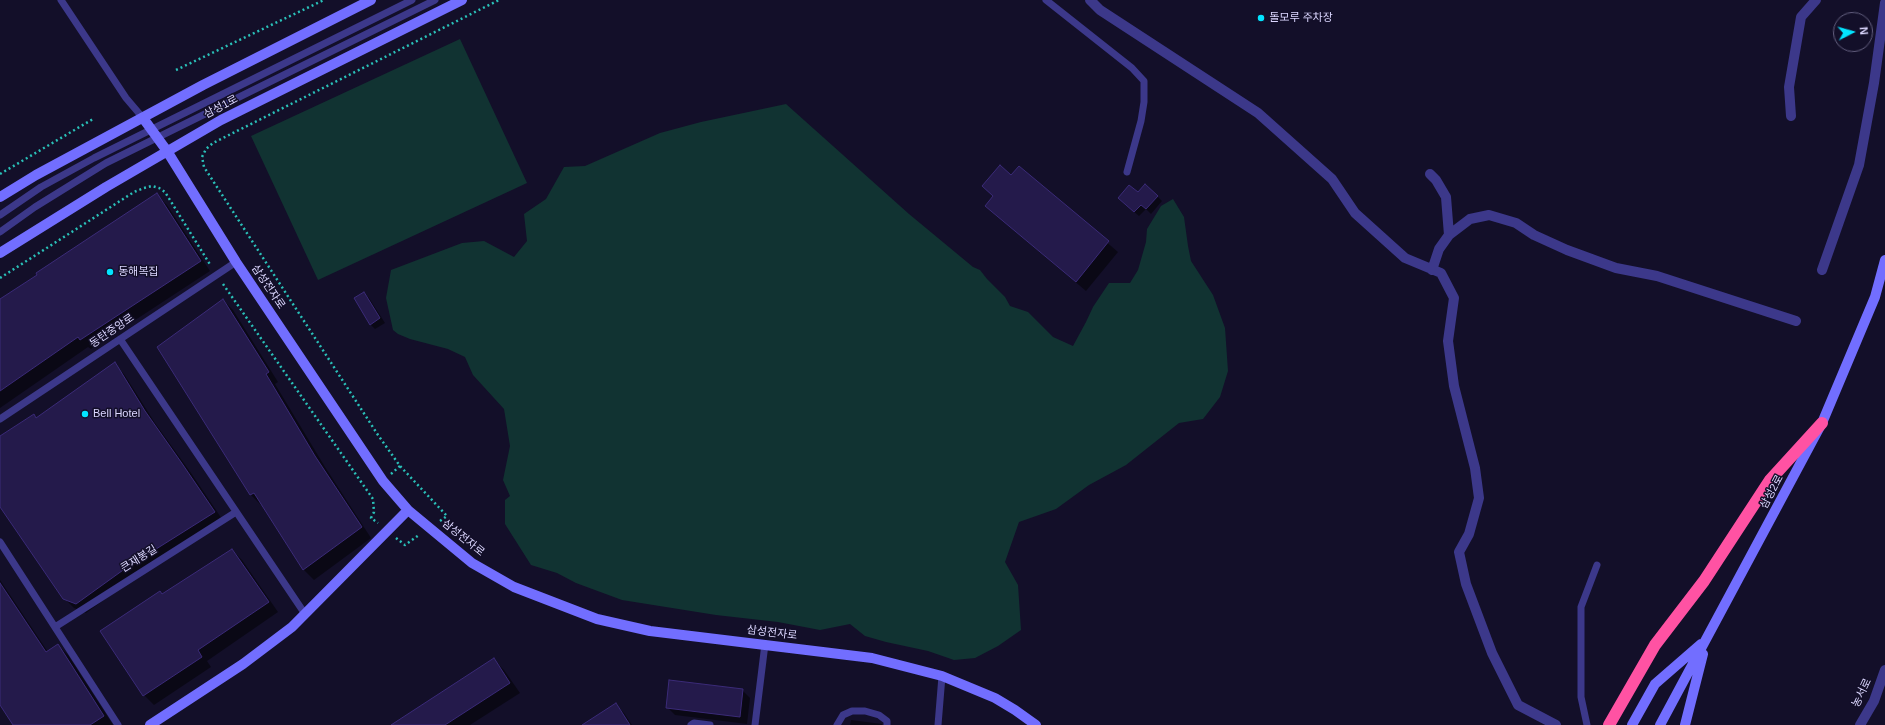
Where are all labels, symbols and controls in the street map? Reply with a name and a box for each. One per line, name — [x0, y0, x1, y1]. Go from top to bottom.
place label: 돌모루 주차장 — [1269, 11, 1333, 25]
north arrow — [1833, 12, 1873, 52]
marker: 돌모루 주차장 — [1256, 13, 1266, 23]
text: N — [1858, 26, 1870, 35]
street label: 삼성1로 — [202, 93, 240, 121]
street label: 삼성전자로 — [248, 262, 288, 312]
place label: 동해복집 — [118, 265, 158, 279]
marker: 동해복집 — [105, 267, 115, 277]
street label: 동탄중앙로 — [87, 311, 137, 351]
place label: Bell Hotel — [93, 407, 140, 421]
marker: Bell Hotel — [80, 409, 90, 419]
street label: 삼성2로 — [1758, 473, 1786, 511]
street label: 삼성전자로 — [439, 517, 487, 559]
street label: 큰재봉길 — [118, 543, 160, 575]
street label: 삼성전자로 — [746, 623, 798, 643]
street label: 농서로 — [1850, 676, 1874, 710]

